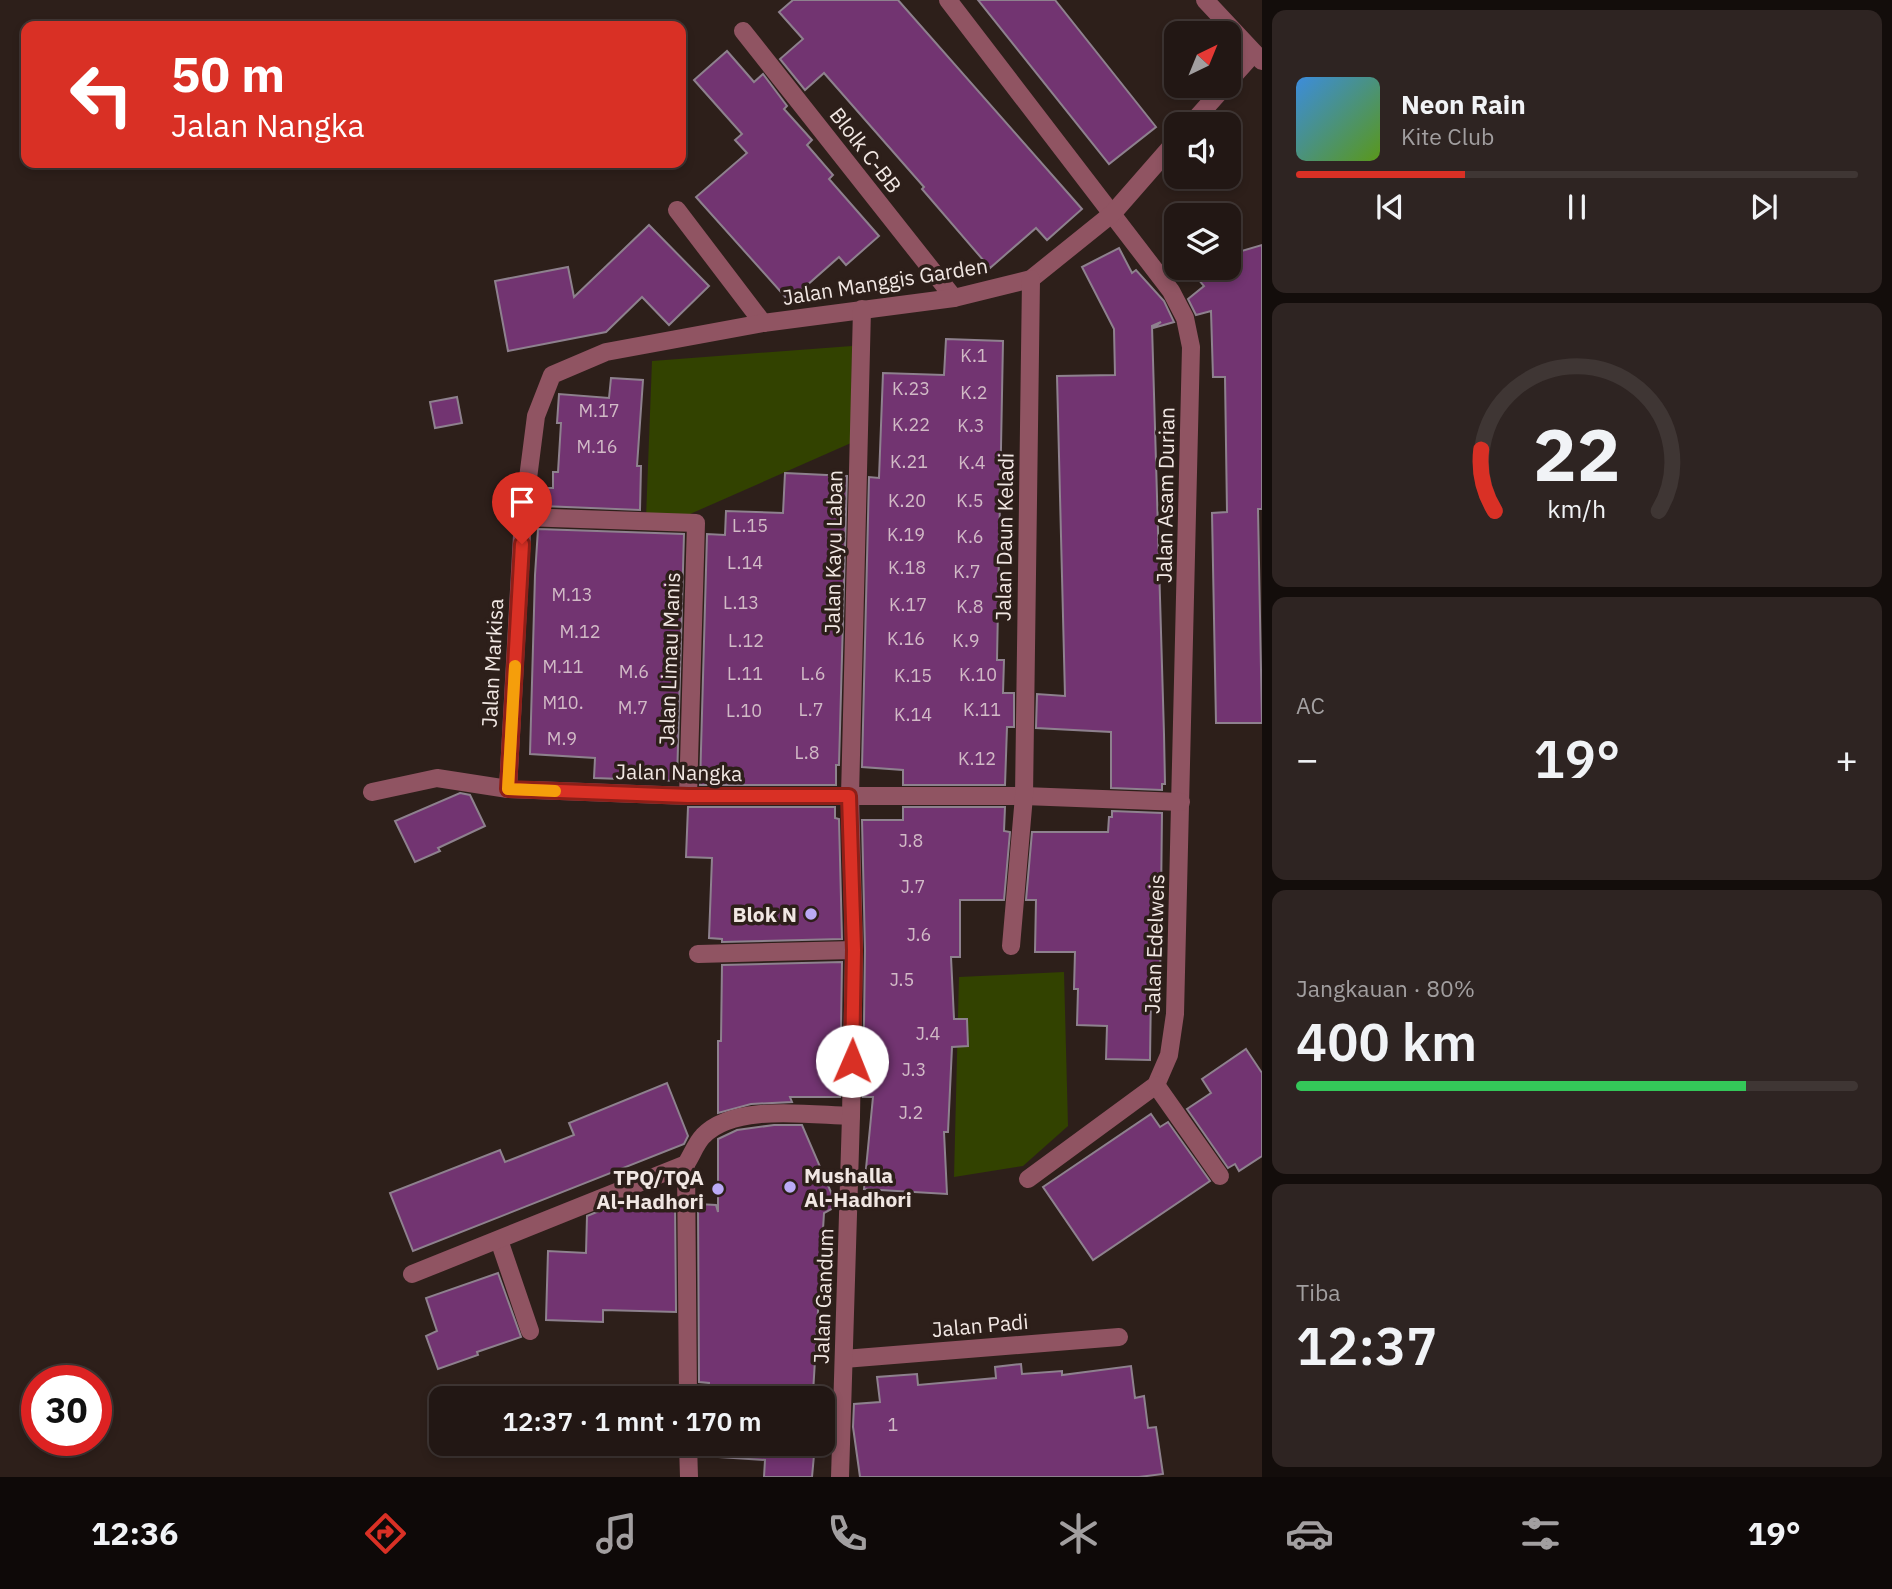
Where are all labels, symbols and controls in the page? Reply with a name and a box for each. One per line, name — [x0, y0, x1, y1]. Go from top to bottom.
north arrow — [1164, 21, 1241, 98]
map controls — [1164, 21, 1241, 280]
text: 50 m — [171, 42, 285, 105]
icon: left — [56, 49, 147, 140]
text: Neon Rain — [1401, 87, 1526, 121]
street label: Blolk C-BB — [824, 101, 908, 199]
text: Jalan Nangka — [171, 104, 365, 146]
button: sound — [1164, 112, 1241, 189]
text: Kite Club — [1401, 121, 1494, 151]
icon: previous — [1371, 188, 1409, 226]
icon: pause — [1558, 188, 1596, 226]
icon: next — [1745, 188, 1783, 226]
button: layers — [1164, 203, 1241, 280]
street label: Jalan Manggis Garden — [780, 251, 990, 311]
house number: K.1 — [960, 344, 988, 367]
house number: K.23 — [892, 377, 930, 400]
house number: K.2 — [960, 381, 988, 404]
house number: M.17 — [578, 399, 620, 422]
street label: Jalan Asam Durian — [1149, 407, 1181, 583]
text: 22 — [1533, 407, 1621, 502]
house number: K.22 — [892, 413, 930, 436]
house number: K.3 — [957, 414, 985, 437]
house number: M.16 — [576, 435, 618, 458]
house number: K.21 — [890, 450, 928, 473]
house number: K.4 — [958, 451, 986, 474]
street label: Jalan Daun Keladi — [989, 453, 1019, 621]
street label: Jalan Kayu Laban — [818, 470, 848, 634]
pin — [492, 472, 552, 544]
icon: arrive — [503, 483, 541, 521]
house number: K.20 — [888, 489, 926, 512]
house number: K.5 — [956, 489, 984, 512]
text: km/h — [1548, 492, 1606, 525]
house number: L.15 — [732, 514, 768, 537]
house number: K.19 — [887, 523, 925, 546]
house number: K.6 — [956, 525, 984, 548]
house number: L.14 — [727, 551, 763, 574]
house number: K.18 — [888, 556, 926, 579]
house number: K.7 — [953, 560, 981, 583]
street label: Jalan Limau Manis — [652, 572, 686, 746]
house number: M.13 — [551, 583, 593, 606]
house number: L.13 — [723, 591, 759, 614]
house number: K.17 — [889, 593, 927, 616]
house number: K.8 — [956, 595, 984, 618]
street label: Jalan Markisa — [475, 598, 509, 728]
house number: M.12 — [559, 620, 601, 643]
house number: K.16 — [887, 627, 925, 650]
house number: L.12 — [728, 629, 764, 652]
house number: K.9 — [952, 629, 980, 652]
house number: M.11 — [542, 655, 584, 678]
house number: M.6 — [619, 660, 649, 683]
house number: L.11 — [727, 662, 763, 685]
house number: L.6 — [800, 662, 826, 685]
house number: K.10 — [959, 663, 997, 686]
house number: K.15 — [894, 664, 932, 687]
text: AC — [1296, 690, 1325, 720]
house number: M10. — [542, 691, 584, 714]
house number: M.7 — [618, 696, 648, 719]
house number: L.7 — [798, 698, 824, 721]
house number: K.11 — [963, 698, 1001, 721]
house number: L.10 — [726, 699, 762, 722]
house number: K.14 — [894, 703, 932, 726]
text: 19° — [1534, 725, 1620, 792]
house number: M.9 — [547, 727, 577, 750]
text: − — [1296, 734, 1319, 783]
text: + — [1835, 734, 1858, 783]
house number: L.8 — [794, 741, 820, 764]
house number: K.12 — [958, 747, 996, 770]
street label: Jalan Nangka — [615, 757, 743, 787]
house number: J.8 — [899, 829, 923, 852]
street label: Jalan Edelweis — [1138, 873, 1170, 1015]
house number: J.7 — [901, 875, 925, 898]
place label: Blok N — [733, 900, 797, 928]
marker: Blok N — [803, 906, 819, 922]
house number: J.6 — [907, 923, 931, 946]
house number: J.5 — [890, 968, 914, 991]
text: Jangkauan · 80% — [1296, 973, 1475, 1003]
text: 400 km — [1296, 1008, 1477, 1075]
house number: J.4 — [916, 1022, 940, 1045]
position arrow — [815, 1024, 889, 1098]
house number: J.3 — [902, 1058, 926, 1081]
house number: J.2 — [899, 1101, 923, 1124]
place label: Mushalla Al-Hadhori — [804, 1161, 912, 1213]
place label: TPQ/TQA Al-Hadhori — [596, 1163, 704, 1215]
marker: Mushalla Al-Hadhori — [782, 1179, 798, 1195]
marker: TPQ/TQA Al-Hadhori — [710, 1181, 726, 1197]
street label: Jalan Gandum — [807, 1228, 839, 1364]
text: Tiba — [1296, 1277, 1341, 1307]
street label: Jalan Padi — [931, 1307, 1029, 1343]
text: 12:37 — [1296, 1312, 1437, 1379]
speed limit sign: 30 — [21, 1365, 112, 1456]
text: 12:37 · 1 mnt · 170 m — [502, 1404, 762, 1438]
house number: 1 — [888, 1413, 898, 1436]
icon: directions — [361, 1509, 410, 1558]
icon: music — [592, 1509, 641, 1558]
icon: phone — [823, 1509, 872, 1558]
icon: climate — [1054, 1509, 1103, 1558]
icon: car — [1285, 1509, 1334, 1558]
icon: filters — [1516, 1509, 1565, 1558]
text: 12:36 — [91, 1512, 178, 1554]
text: 19° — [1747, 1512, 1801, 1554]

